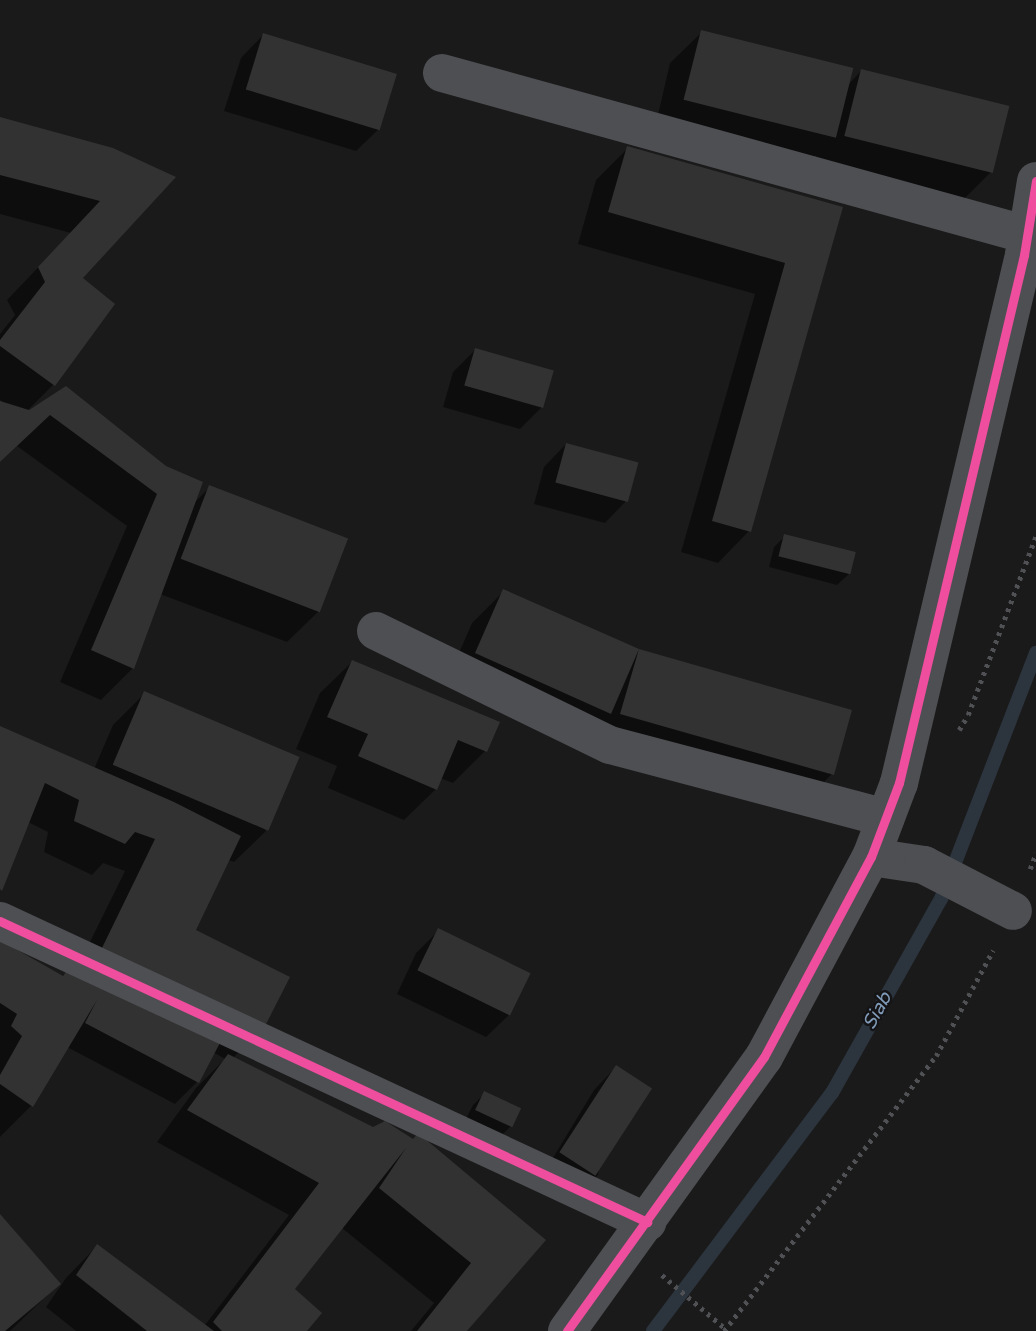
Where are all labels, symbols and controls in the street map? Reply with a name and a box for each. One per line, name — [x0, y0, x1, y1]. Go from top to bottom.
water label: Siab — [859, 988, 897, 1034]

